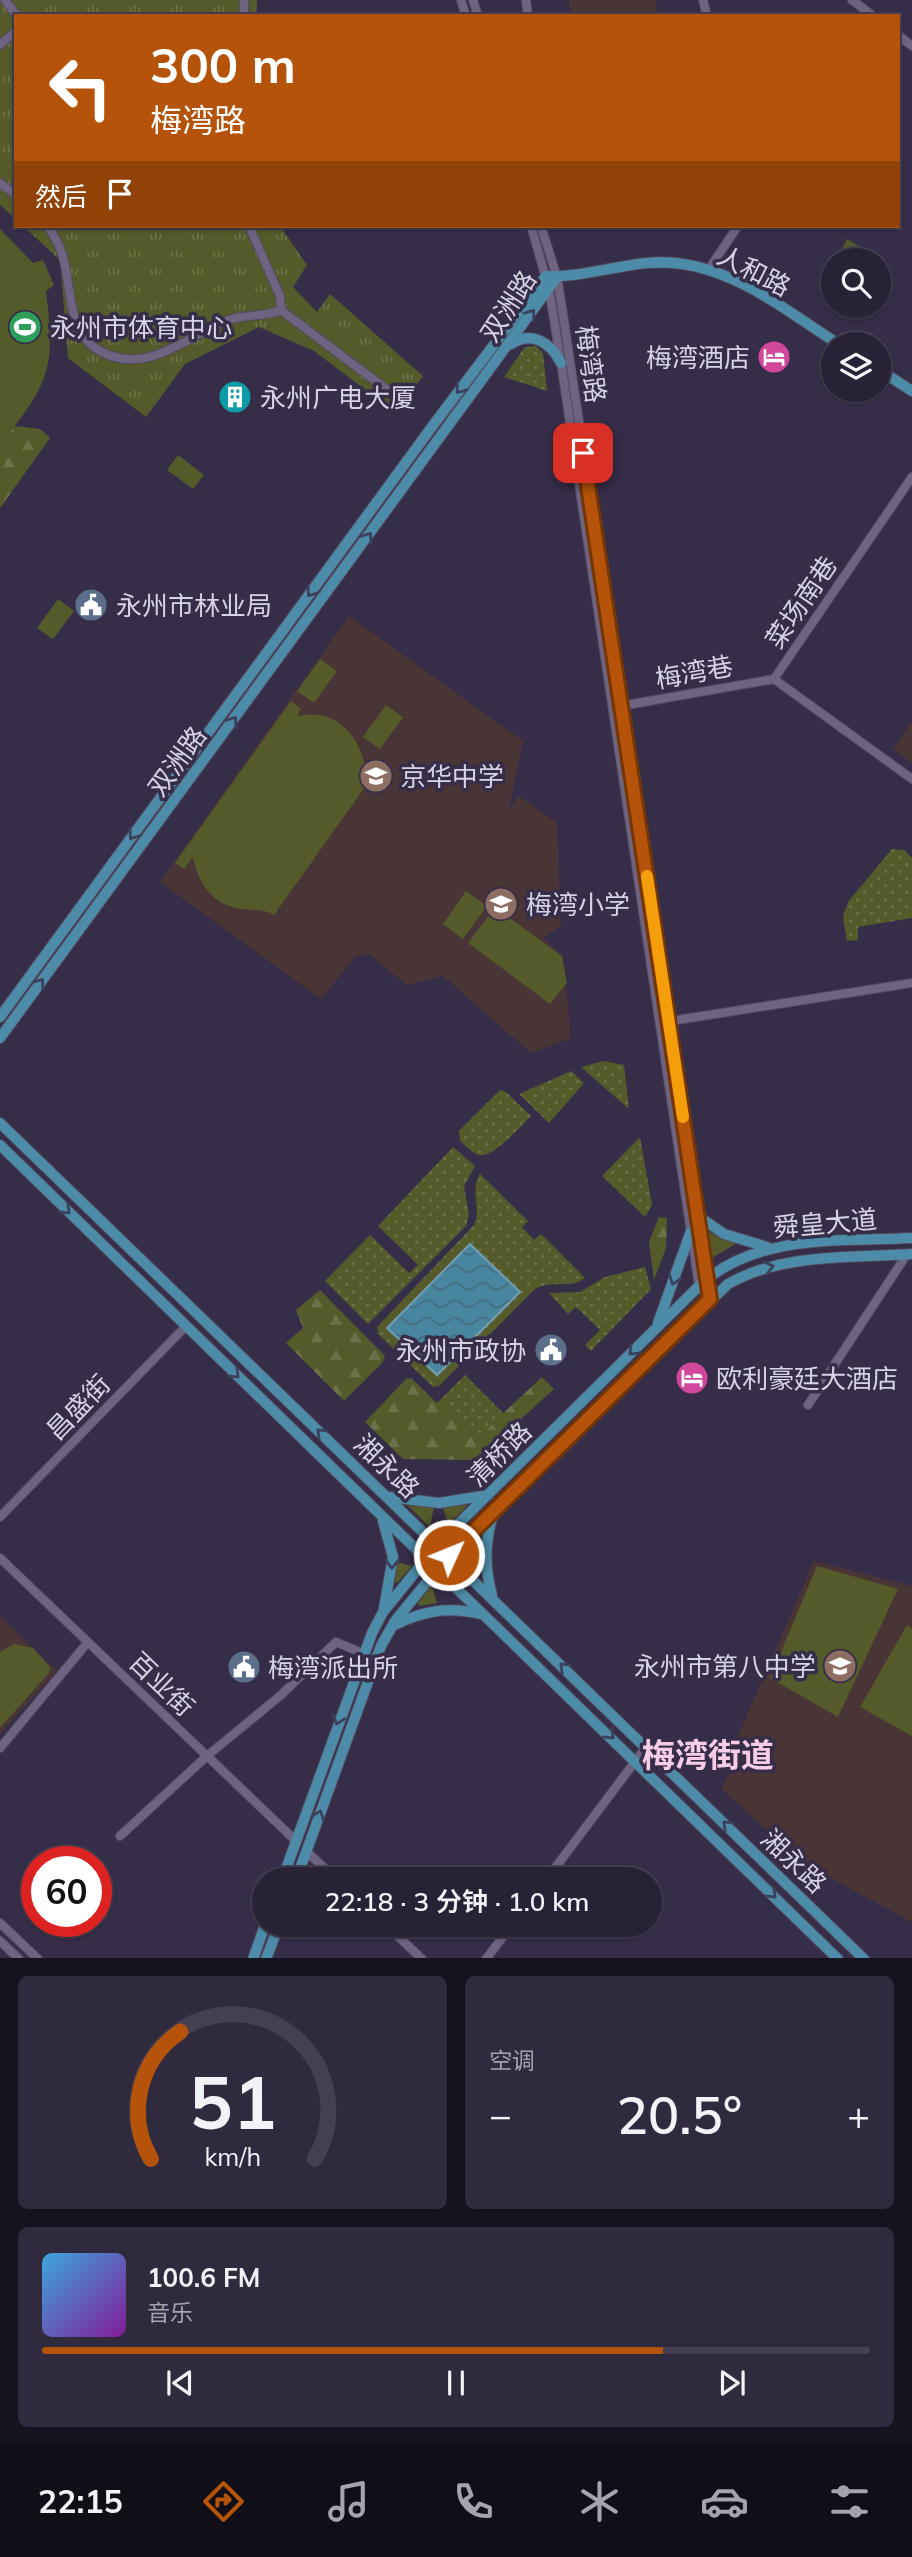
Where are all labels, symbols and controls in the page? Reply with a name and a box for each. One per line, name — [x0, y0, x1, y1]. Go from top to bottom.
text: 300 m — [150, 34, 296, 95]
icon: left — [35, 42, 126, 133]
text: 梅湾路 — [150, 100, 246, 140]
icon: arrive — [101, 175, 139, 213]
text: 然后 — [35, 180, 87, 213]
street label: 人和路 — [712, 239, 796, 303]
map controls — [821, 248, 891, 402]
button: search — [821, 248, 891, 318]
street label: 双洲路 — [473, 264, 543, 348]
sports icon: 永州市体育中心 — [6, 308, 44, 346]
one-way arrow — [523, 309, 535, 322]
place label: 永州市体育中心 — [50, 311, 232, 344]
street label: 梅湾路 — [569, 323, 613, 405]
button: layers — [821, 332, 891, 402]
hotel icon: 梅湾酒店 — [755, 338, 793, 376]
place label: 梅湾酒店 — [646, 341, 750, 374]
building icon: 永州广电大厦 — [216, 378, 254, 416]
place label: 永州广电大厦 — [260, 381, 416, 414]
one-way arrow — [456, 381, 469, 393]
pin — [553, 423, 613, 483]
icon: arrive — [564, 434, 602, 472]
one-way arrow — [359, 532, 372, 545]
street label: 菜场南巷 — [758, 550, 844, 654]
one-way arrow — [307, 584, 319, 596]
public building icon: 永州市林业局 — [72, 586, 110, 624]
place label: 永州市林业局 — [116, 589, 272, 622]
street label: 梅湾巷 — [653, 649, 735, 695]
one-way arrow — [225, 716, 237, 728]
street label: 双洲路 — [141, 720, 213, 802]
school or university icon: 京华中学 — [357, 757, 395, 795]
place label: 京华中学 — [400, 760, 504, 793]
one-way arrow — [129, 827, 142, 839]
school or university icon: 梅湾小学 — [482, 885, 520, 923]
place label: 梅湾小学 — [526, 888, 630, 921]
one-way arrow — [32, 978, 45, 991]
one-way arrow — [58, 1201, 71, 1214]
street label: 舜皇大道 — [772, 1202, 878, 1244]
one-way arrow — [763, 1261, 775, 1275]
one-way arrow — [668, 1273, 683, 1285]
public building icon: 永州市政协 — [532, 1331, 570, 1369]
place label: 永州市政协 — [396, 1334, 526, 1367]
one-way arrow — [628, 1343, 641, 1356]
hotel icon: 欧利豪廷大酒店 — [673, 1359, 711, 1397]
place label: 欧利豪廷大酒店 — [716, 1362, 898, 1395]
one-way arrow — [227, 1366, 239, 1378]
street label: 昌盛街 — [39, 1367, 117, 1447]
street label: 清桥路 — [460, 1415, 538, 1493]
street label: 湘永路 — [347, 1427, 427, 1505]
one-way arrow — [317, 1428, 330, 1441]
position arrow — [412, 1518, 486, 1592]
one-way arrow — [384, 1559, 400, 1570]
street label: 百业街 — [122, 1645, 202, 1723]
school or university icon: 永州市第八中学 — [821, 1647, 859, 1685]
public building icon: 梅湾派出所 — [225, 1648, 263, 1686]
place label: 永州市第八中学 — [634, 1650, 816, 1683]
place label: 梅湾派出所 — [268, 1651, 398, 1684]
one-way arrow — [559, 1662, 572, 1675]
one-way arrow — [332, 1713, 346, 1726]
one-way arrow — [602, 1726, 615, 1739]
district label: 梅湾街道 — [642, 1734, 774, 1775]
one-way arrow — [311, 1810, 325, 1822]
one-way arrow — [722, 1821, 735, 1834]
street label: 湘永路 — [754, 1822, 834, 1900]
speed limit sign: 60 — [21, 1846, 112, 1937]
text: 22:18 · 3 分钟 · 1.0 km — [325, 1885, 589, 1918]
one-way arrow — [764, 1885, 777, 1898]
text: 空调 — [489, 2046, 535, 2075]
text: 51 — [189, 2056, 276, 2147]
text: 20.5° — [617, 2082, 742, 2147]
text: − — [489, 2091, 512, 2139]
text: + — [847, 2091, 870, 2139]
text: km/h — [204, 2140, 261, 2171]
text: 100.6 FM — [147, 2261, 260, 2294]
text: 音乐 — [147, 2298, 193, 2327]
icon: previous — [161, 2364, 199, 2402]
icon: pause — [437, 2364, 475, 2402]
icon: next — [713, 2364, 751, 2402]
icon: directions — [199, 2477, 248, 2526]
icon: music — [324, 2477, 373, 2526]
icon: phone — [449, 2477, 498, 2526]
icon: climate — [575, 2477, 624, 2526]
icon: car — [700, 2477, 749, 2526]
icon: filters — [825, 2477, 874, 2526]
text: 22:15 — [38, 2481, 123, 2521]

